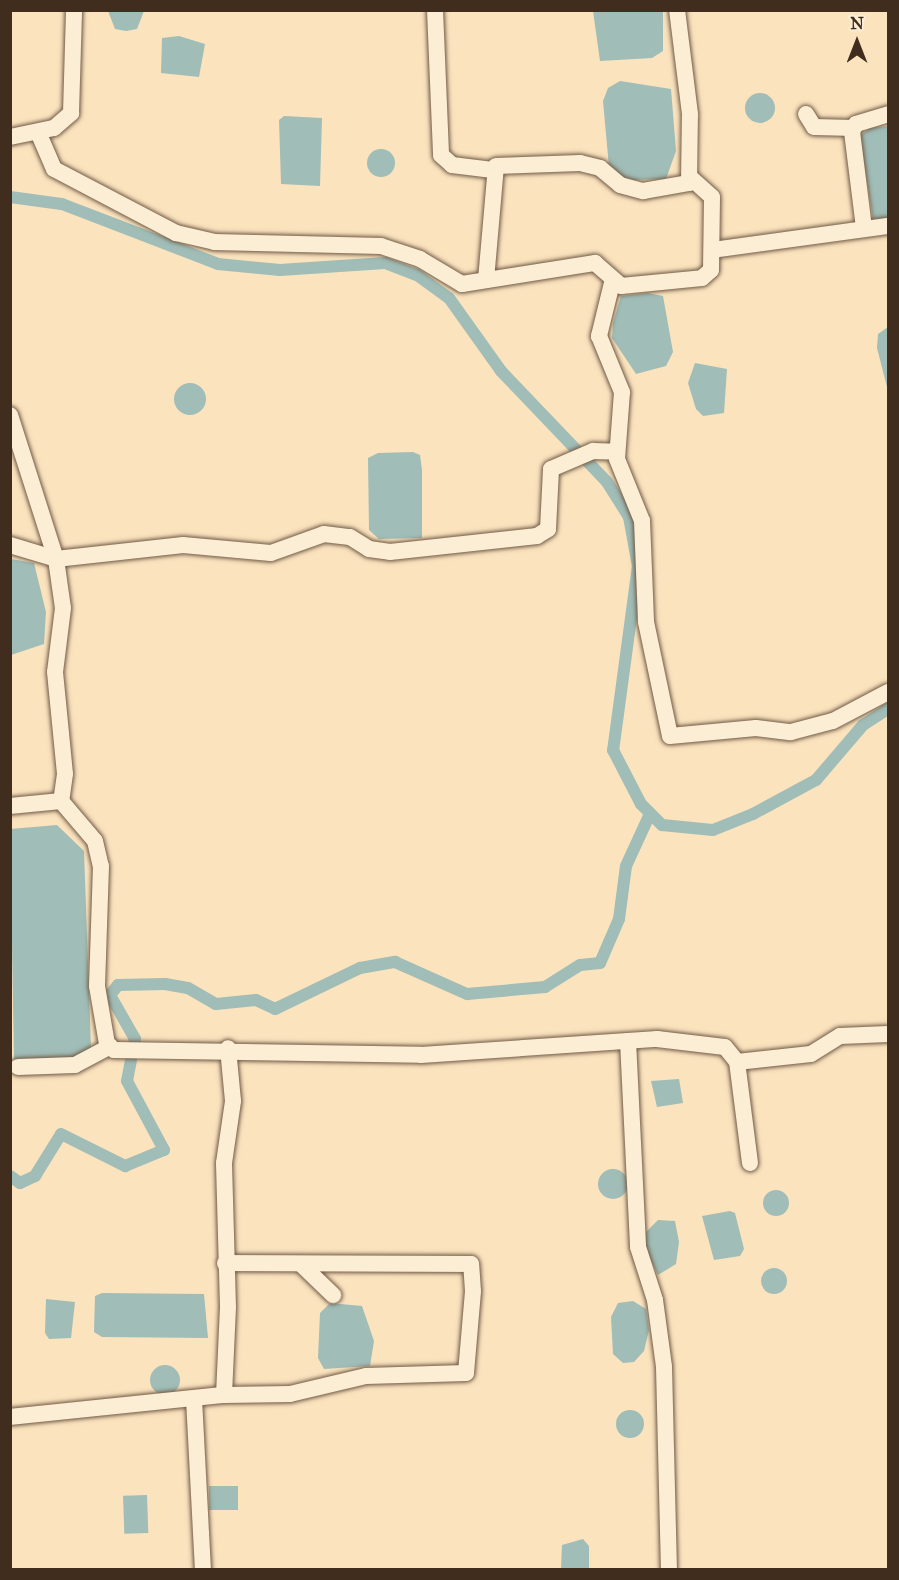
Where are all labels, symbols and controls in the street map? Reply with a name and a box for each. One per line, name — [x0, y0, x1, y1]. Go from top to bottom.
north arrow — [827, 12, 887, 72]
text: N — [850, 14, 864, 33]

